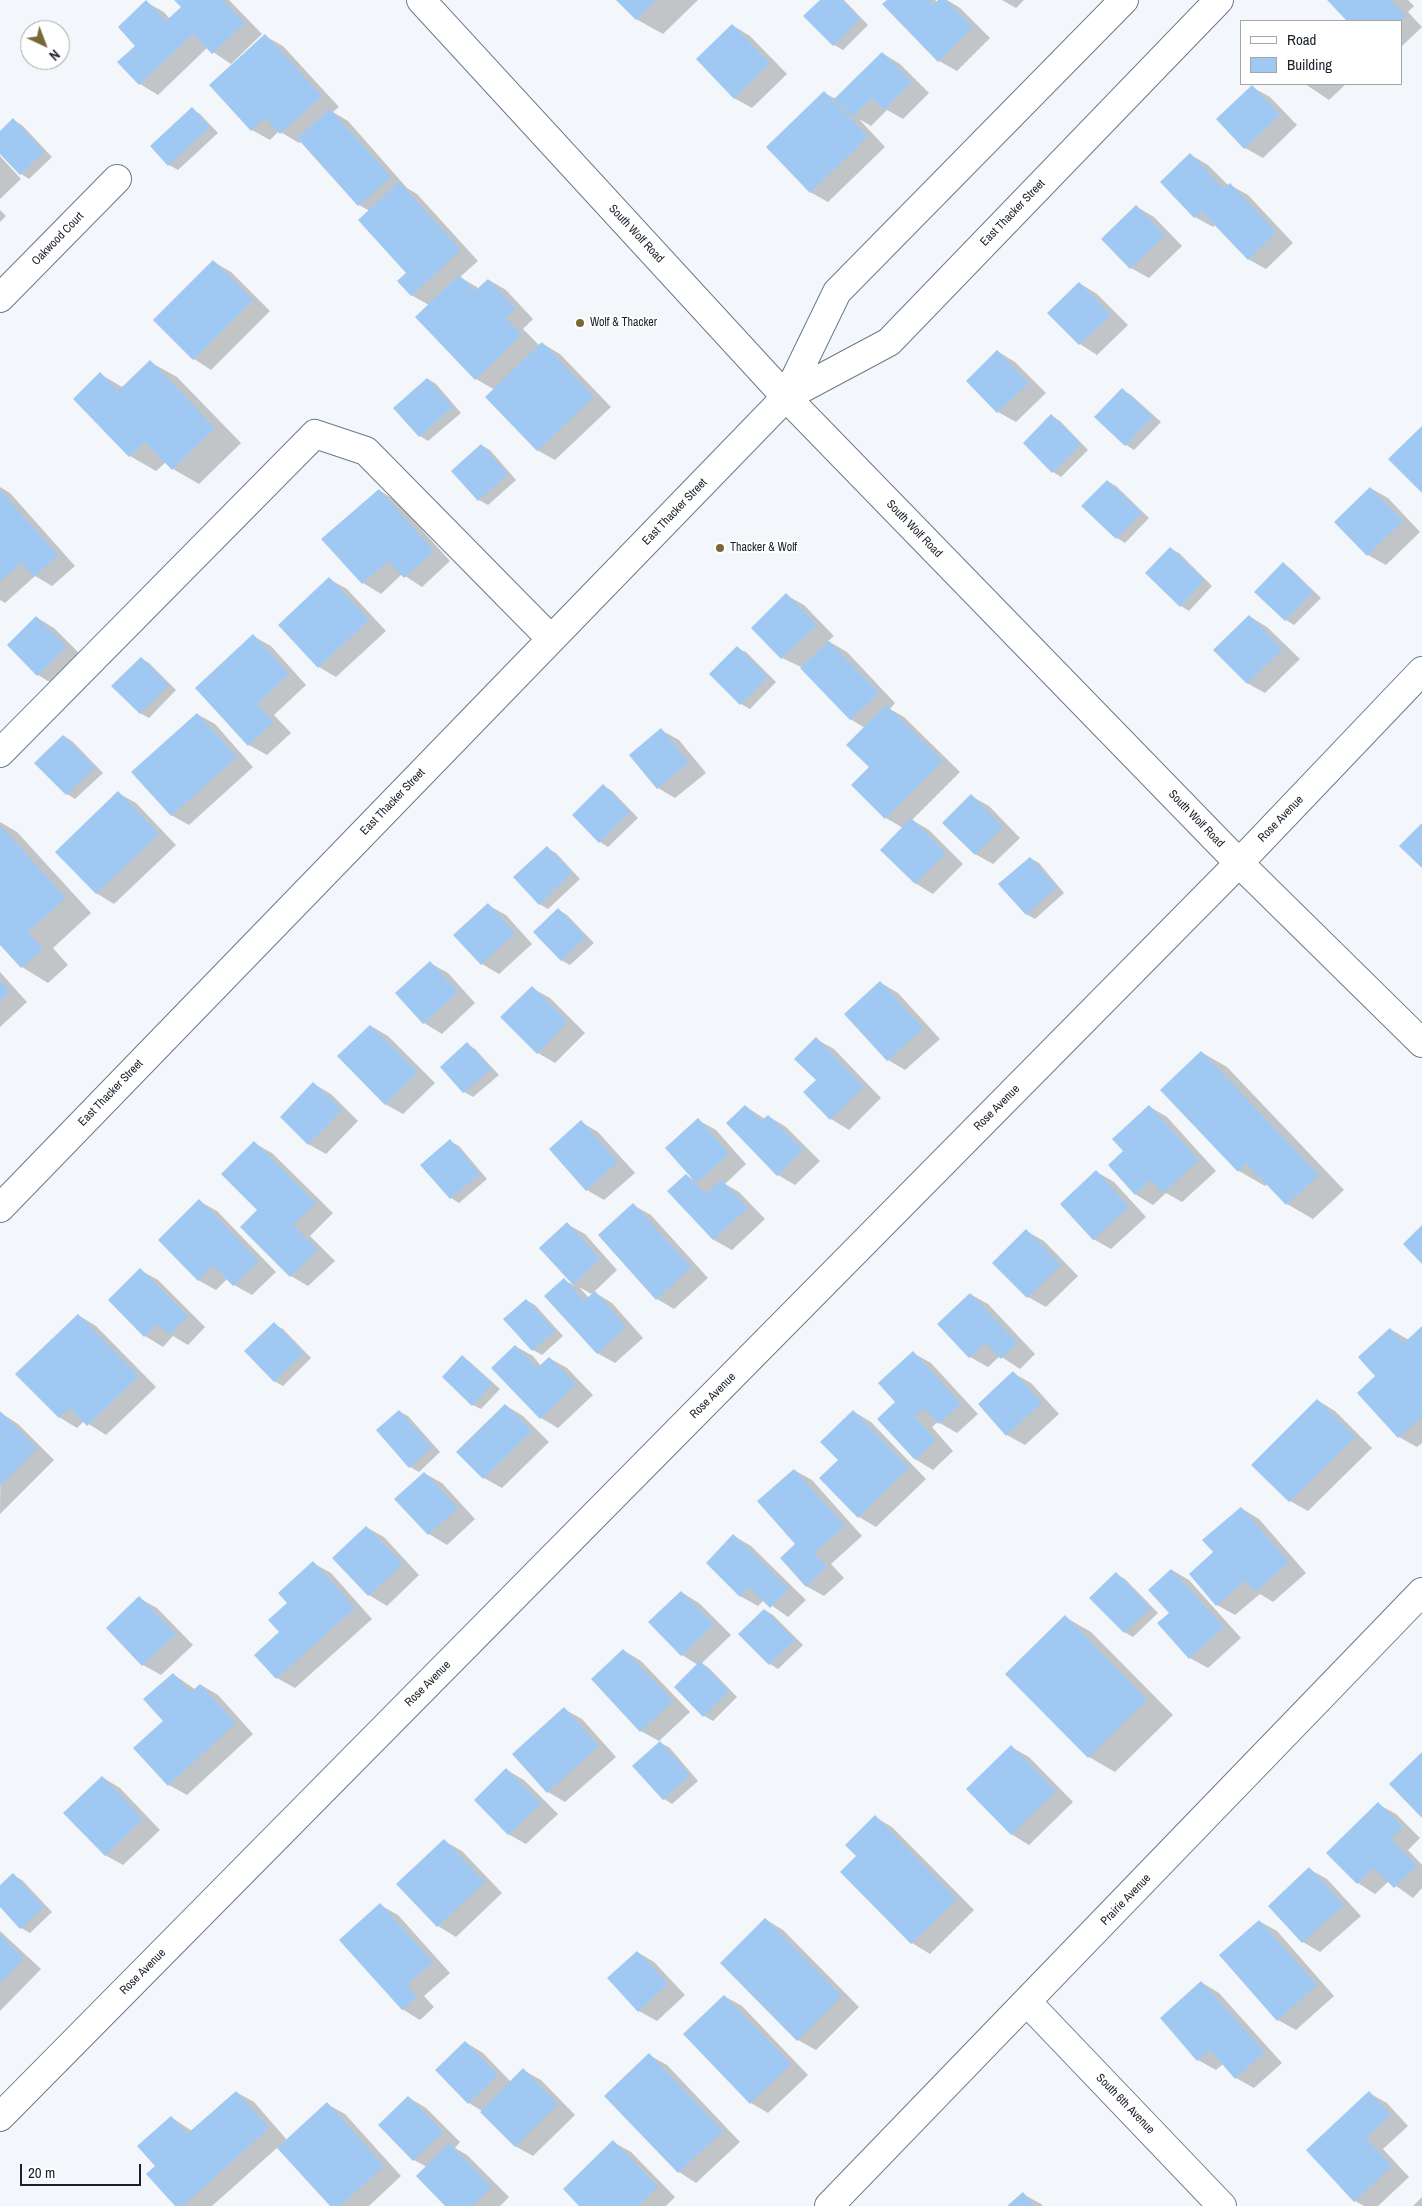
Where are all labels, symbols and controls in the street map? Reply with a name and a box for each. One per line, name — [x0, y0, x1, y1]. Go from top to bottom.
north arrow — [20, 20, 70, 70]
legend — [1240, 20, 1402, 85]
text: Road — [1287, 29, 1316, 50]
text: N — [45, 46, 64, 65]
text: Building — [1287, 54, 1332, 75]
street label: East Thacker Street — [978, 177, 1048, 249]
street label: South Wolf Road — [605, 202, 667, 266]
street label: Oakwood Court — [29, 209, 87, 269]
place label: Wolf & Thacker — [590, 316, 657, 330]
marker: Wolf & Thacker — [574, 317, 586, 329]
street label: East Thacker Street — [640, 476, 710, 548]
street label: South Wolf Road — [883, 497, 945, 561]
place label: Thacker & Wolf — [730, 541, 797, 555]
marker: Thacker & Wolf — [714, 542, 726, 554]
street label: East Thacker Street — [358, 766, 428, 838]
street label: South Wolf Road — [1165, 787, 1227, 851]
street label: Rose Avenue — [1255, 793, 1307, 845]
street label: East Thacker Street — [76, 1057, 146, 1129]
street label: Rose Avenue — [971, 1082, 1023, 1134]
street label: Rose Avenue — [687, 1370, 739, 1422]
street label: Rose Avenue — [402, 1658, 454, 1710]
street label: Prairie Avenue — [1098, 1871, 1154, 1929]
street label: Rose Avenue — [117, 1946, 169, 1998]
street label: South 6th Avenue — [1093, 2071, 1157, 2137]
scale bar — [22, 2154, 144, 2186]
text: 20 m — [28, 2162, 55, 2183]

